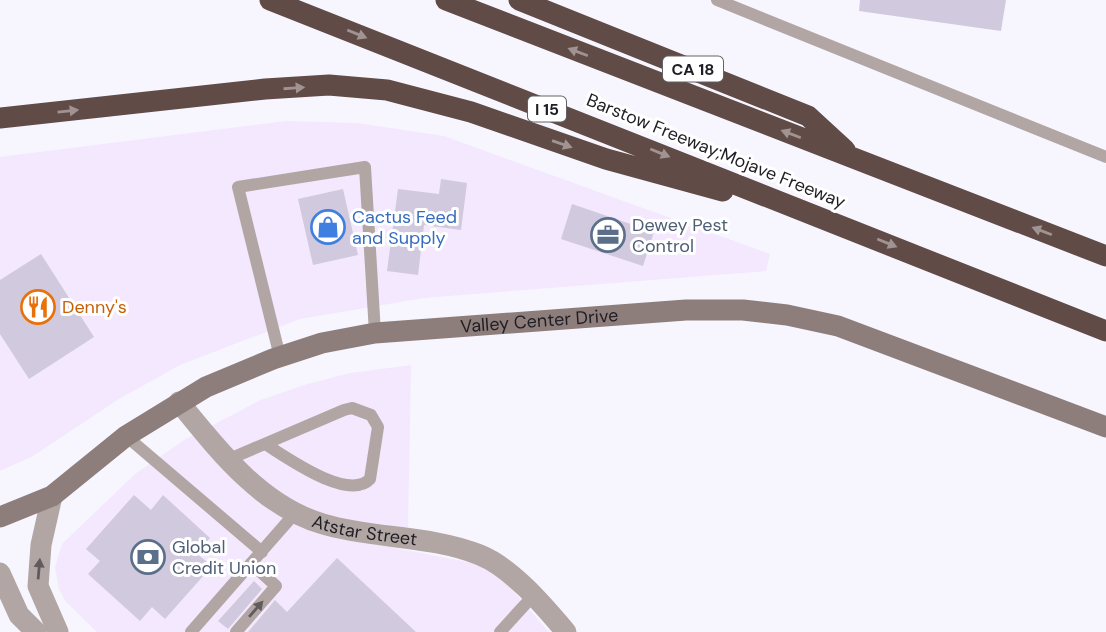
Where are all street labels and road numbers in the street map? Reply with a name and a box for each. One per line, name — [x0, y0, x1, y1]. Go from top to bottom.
road number: CA 18 — [663, 57, 723, 82]
street label: Barstow Freeway;Mojave Freeway — [583, 88, 849, 214]
road number: I 15 — [528, 96, 566, 122]
street label: Valley Center Drive — [460, 303, 619, 339]
street label: Atstar Street — [309, 509, 419, 552]

